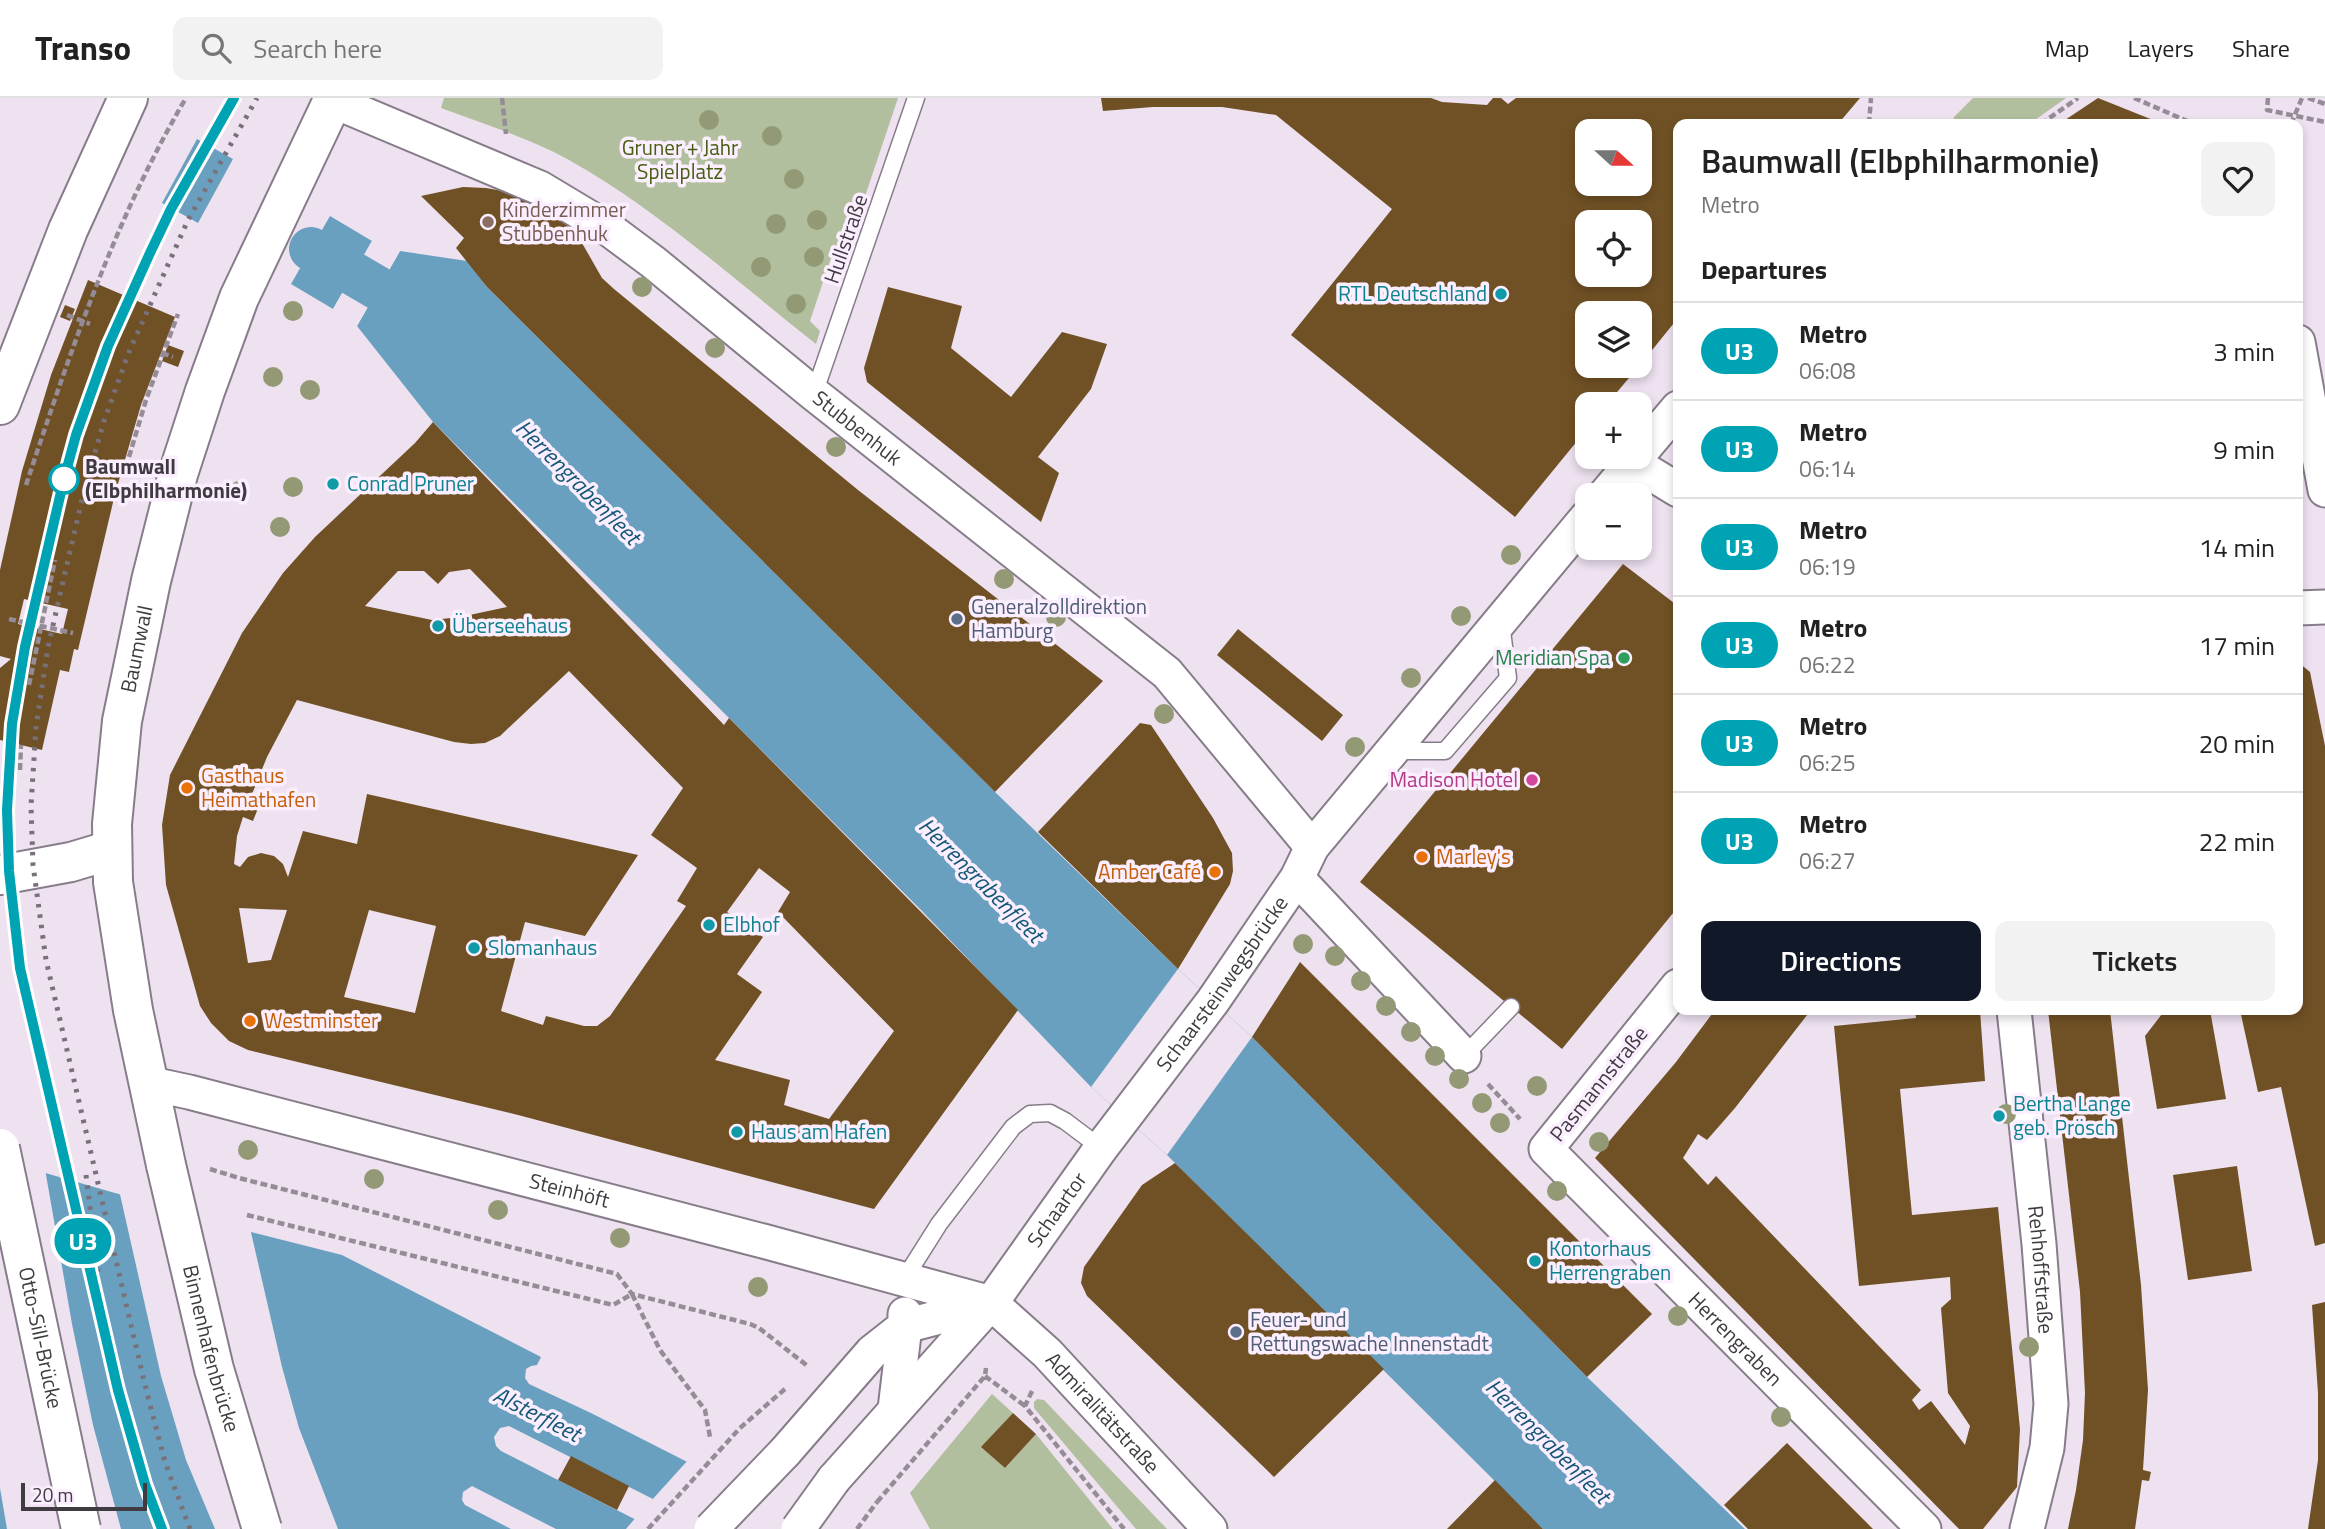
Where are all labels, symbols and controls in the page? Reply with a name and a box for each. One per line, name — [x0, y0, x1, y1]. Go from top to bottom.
search box — [173, 17, 663, 80]
text: Transo — [35, 23, 131, 73]
icon: search — [197, 29, 235, 67]
text: Search here — [253, 29, 382, 68]
text: Map — [2045, 30, 2090, 66]
text: Layers — [2128, 30, 2194, 66]
text: Share — [2232, 30, 2290, 66]
north arrow — [1575, 119, 1652, 196]
map controls — [1575, 119, 1652, 560]
park label: Gruner + Jahr Spielplatz — [622, 131, 738, 187]
text: Baumwall (Elbphilharmonie) — [1701, 136, 2099, 186]
button: heart — [2201, 142, 2275, 216]
text: Metro — [1701, 187, 1760, 222]
street label: Hullstraße — [815, 190, 875, 288]
place label: Kinderzimmer Stubbenhuk — [502, 193, 626, 249]
button: locate — [1575, 210, 1652, 287]
marker: Kinderzimmer Stubbenhuk — [480, 214, 496, 230]
text: Departures — [1701, 250, 1827, 289]
place label: RTL Deutschland — [1338, 277, 1487, 309]
marker: RTL Deutschland — [1493, 286, 1509, 302]
button: layers — [1575, 301, 1652, 378]
text: Metro — [1799, 314, 1867, 353]
text: 3 min — [2213, 332, 2275, 371]
text: U3 — [1725, 333, 1754, 369]
text: 06:08 — [1799, 353, 1856, 388]
street label: Stubbenhuk — [806, 382, 909, 473]
button: + — [1575, 392, 1652, 469]
water label: Herrengrabenfleet — [508, 411, 651, 554]
text: Metro — [1799, 412, 1867, 451]
text: 9 min — [2213, 430, 2275, 469]
text: U3 — [1725, 431, 1754, 467]
place label: Baumwall (Elbphilharmonie) — [85, 450, 247, 506]
text: 06:14 — [1799, 451, 1856, 486]
marker: Baumwall (Elbphilharmonie) — [49, 464, 79, 494]
place label: Conrad Pruner — [347, 467, 474, 499]
marker: Conrad Pruner — [325, 476, 341, 492]
button: − — [1575, 483, 1652, 560]
text: Metro — [1799, 510, 1867, 549]
text: 14 min — [2199, 528, 2275, 567]
text: U3 — [1725, 529, 1754, 565]
text: 06:19 — [1799, 549, 1856, 584]
place label: Generalzolldirektion Hamburg — [971, 590, 1147, 646]
street label: Baumwall — [111, 602, 161, 695]
text: Metro — [1799, 608, 1867, 647]
place label: Überseehaus — [452, 609, 568, 641]
marker: Generalzolldirektion Hamburg — [949, 611, 965, 627]
marker: Überseehaus — [430, 618, 446, 634]
text: 17 min — [2199, 626, 2275, 665]
text: U3 — [1725, 627, 1754, 663]
place label: Meridian Spa — [1495, 641, 1610, 673]
text: 06:22 — [1799, 647, 1856, 682]
marker: Meridian Spa — [1616, 650, 1632, 666]
text: Metro — [1799, 706, 1867, 745]
text: 20 min — [2199, 724, 2275, 763]
text: U3 — [1725, 725, 1754, 761]
text: 06:25 — [1799, 745, 1856, 780]
place label: Gasthaus Heimathafen — [201, 759, 316, 815]
place label: Madison Hotel — [1389, 763, 1518, 795]
marker: Madison Hotel — [1524, 772, 1540, 788]
marker: Gasthaus Heimathafen — [179, 780, 195, 796]
text: Metro — [1799, 804, 1867, 843]
water label: Herrengrabenfleet — [911, 809, 1054, 952]
text: 22 min — [2199, 822, 2275, 861]
text: U3 — [1725, 823, 1754, 859]
place label: Marley's — [1436, 840, 1511, 872]
text: 06:27 — [1799, 843, 1856, 878]
marker: Marley's — [1414, 849, 1430, 865]
place label: Amber Café — [1098, 855, 1201, 887]
marker: Amber Café — [1207, 864, 1223, 880]
street label: Schaarsteinwegsbrücke — [1148, 889, 1295, 1078]
place label: Elbhof — [723, 908, 780, 940]
marker: Elbhof — [701, 917, 717, 933]
button: Directions — [1701, 921, 1981, 1001]
button: Tickets — [1995, 921, 2275, 1001]
place label: Slomanhaus — [488, 931, 597, 963]
marker: Slomanhaus — [466, 940, 482, 956]
place label: Westminster — [264, 1004, 378, 1036]
marker: Westminster — [242, 1013, 258, 1029]
street label: Pasmannstraße — [1541, 1019, 1655, 1148]
place label: Bertha Lange geb. Prösch — [2013, 1087, 2131, 1143]
marker: Bertha Lange geb. Prösch — [1991, 1108, 2007, 1124]
place label: Haus am Hafen — [751, 1115, 887, 1147]
marker: Haus am Hafen — [729, 1124, 745, 1140]
street label: Steinhöft — [526, 1164, 614, 1216]
street label: Schaartor — [1018, 1165, 1094, 1254]
street label: Rehhoffstraße — [2020, 1204, 2063, 1335]
line badge: U3 — [52, 1218, 114, 1264]
text: U3 — [68, 1223, 98, 1259]
place label: Kontorhaus Herrengraben — [1549, 1232, 1671, 1288]
marker: Kontorhaus Herrengraben — [1527, 1253, 1543, 1269]
street label: Binnenhafenbrücke — [175, 1262, 249, 1436]
street label: Otto-Sill-Brücke — [11, 1264, 72, 1411]
street label: Herrengraben — [1681, 1284, 1790, 1393]
place label: Feuer- und Rettungswache Innenstadt — [1250, 1303, 1489, 1359]
marker: Feuer- und Rettungswache Innenstadt — [1228, 1324, 1244, 1340]
street label: Admiralitätstraße — [1039, 1344, 1168, 1480]
water label: Herrengrabenfleet — [1478, 1370, 1621, 1513]
water label: Alsterfleet — [488, 1377, 589, 1452]
scale bar — [21, 1480, 147, 1512]
text: 20 m — [32, 1480, 73, 1509]

